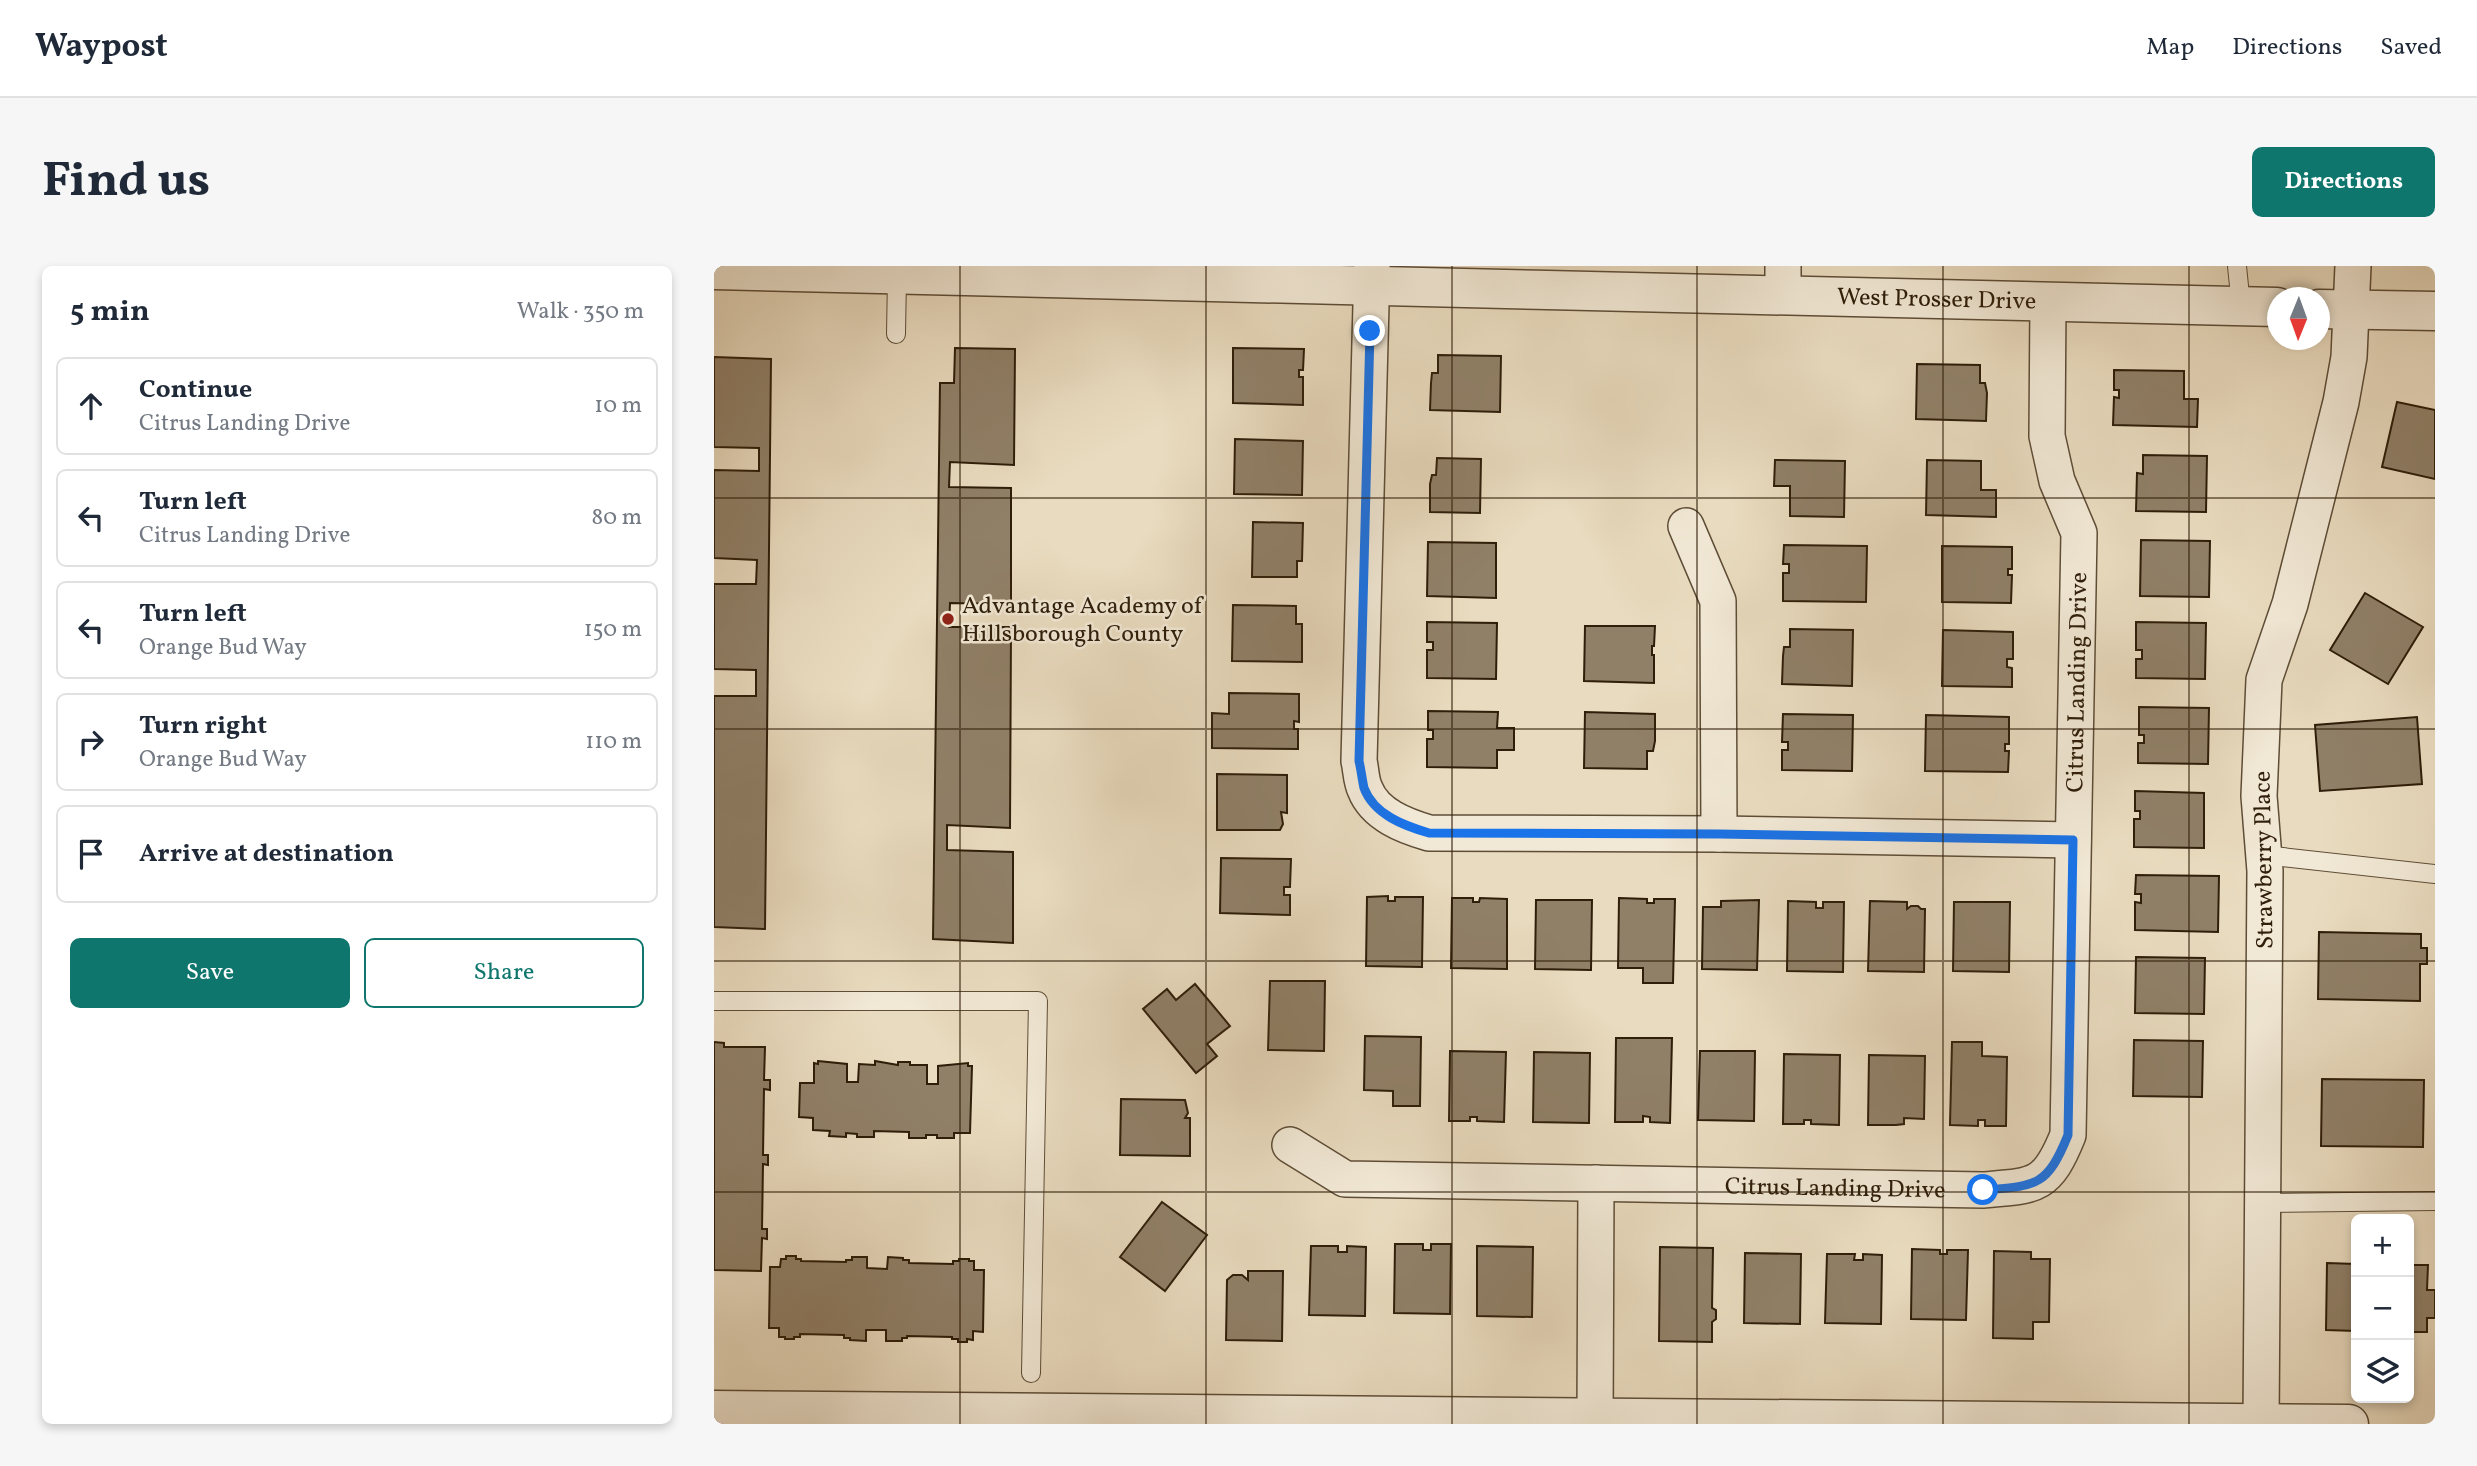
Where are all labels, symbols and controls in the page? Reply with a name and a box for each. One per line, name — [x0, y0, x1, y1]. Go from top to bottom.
text: Waypost — [35, 25, 168, 71]
text: Map — [2146, 31, 2194, 65]
text: Directions — [2232, 31, 2342, 65]
text: Saved — [2380, 31, 2442, 65]
button: Directions — [2252, 147, 2435, 217]
text: Find us — [42, 148, 210, 217]
street label: West Prosser Drive — [1837, 281, 2037, 320]
north arrow — [2267, 287, 2330, 350]
text: 5 min — [70, 291, 150, 333]
text: Walk · 350 m — [517, 296, 644, 328]
route end — [1354, 315, 1385, 346]
text: Continue — [139, 372, 252, 408]
icon: ahead — [72, 387, 110, 425]
text: 10 m — [594, 390, 642, 422]
text: Citrus Landing Drive — [139, 408, 350, 440]
text: Turn left — [139, 484, 247, 520]
icon: left — [72, 499, 110, 537]
text: 80 m — [592, 502, 642, 534]
text: Citrus Landing Drive — [139, 520, 350, 552]
street label: Citrus Landing Drive — [2059, 572, 2097, 793]
place label: Advantage Academy of Hillsborough County — [962, 590, 1205, 652]
text: Turn left — [139, 596, 247, 632]
icon: left — [72, 611, 110, 649]
marker: Advantage Academy of Hillsborough County — [940, 611, 956, 627]
text: 150 m — [584, 614, 642, 646]
text: Orange Bud Way — [139, 632, 307, 664]
text: Turn right — [139, 708, 267, 744]
icon: right — [72, 723, 110, 761]
text: 110 m — [585, 726, 642, 758]
text: Orange Bud Way — [139, 744, 307, 776]
street label: Strawberry Place — [2246, 770, 2284, 949]
icon: arrive — [72, 835, 110, 873]
text: Arrive at destination — [139, 836, 394, 872]
button: Save — [70, 938, 350, 1008]
button: Share — [364, 938, 644, 1008]
street label: Citrus Landing Drive — [1725, 1171, 1946, 1208]
route start — [1967, 1174, 1998, 1205]
map controls — [2351, 1214, 2414, 1403]
button: + — [2351, 1214, 2414, 1277]
button: − — [2351, 1277, 2414, 1340]
button: layers — [2351, 1340, 2414, 1403]

